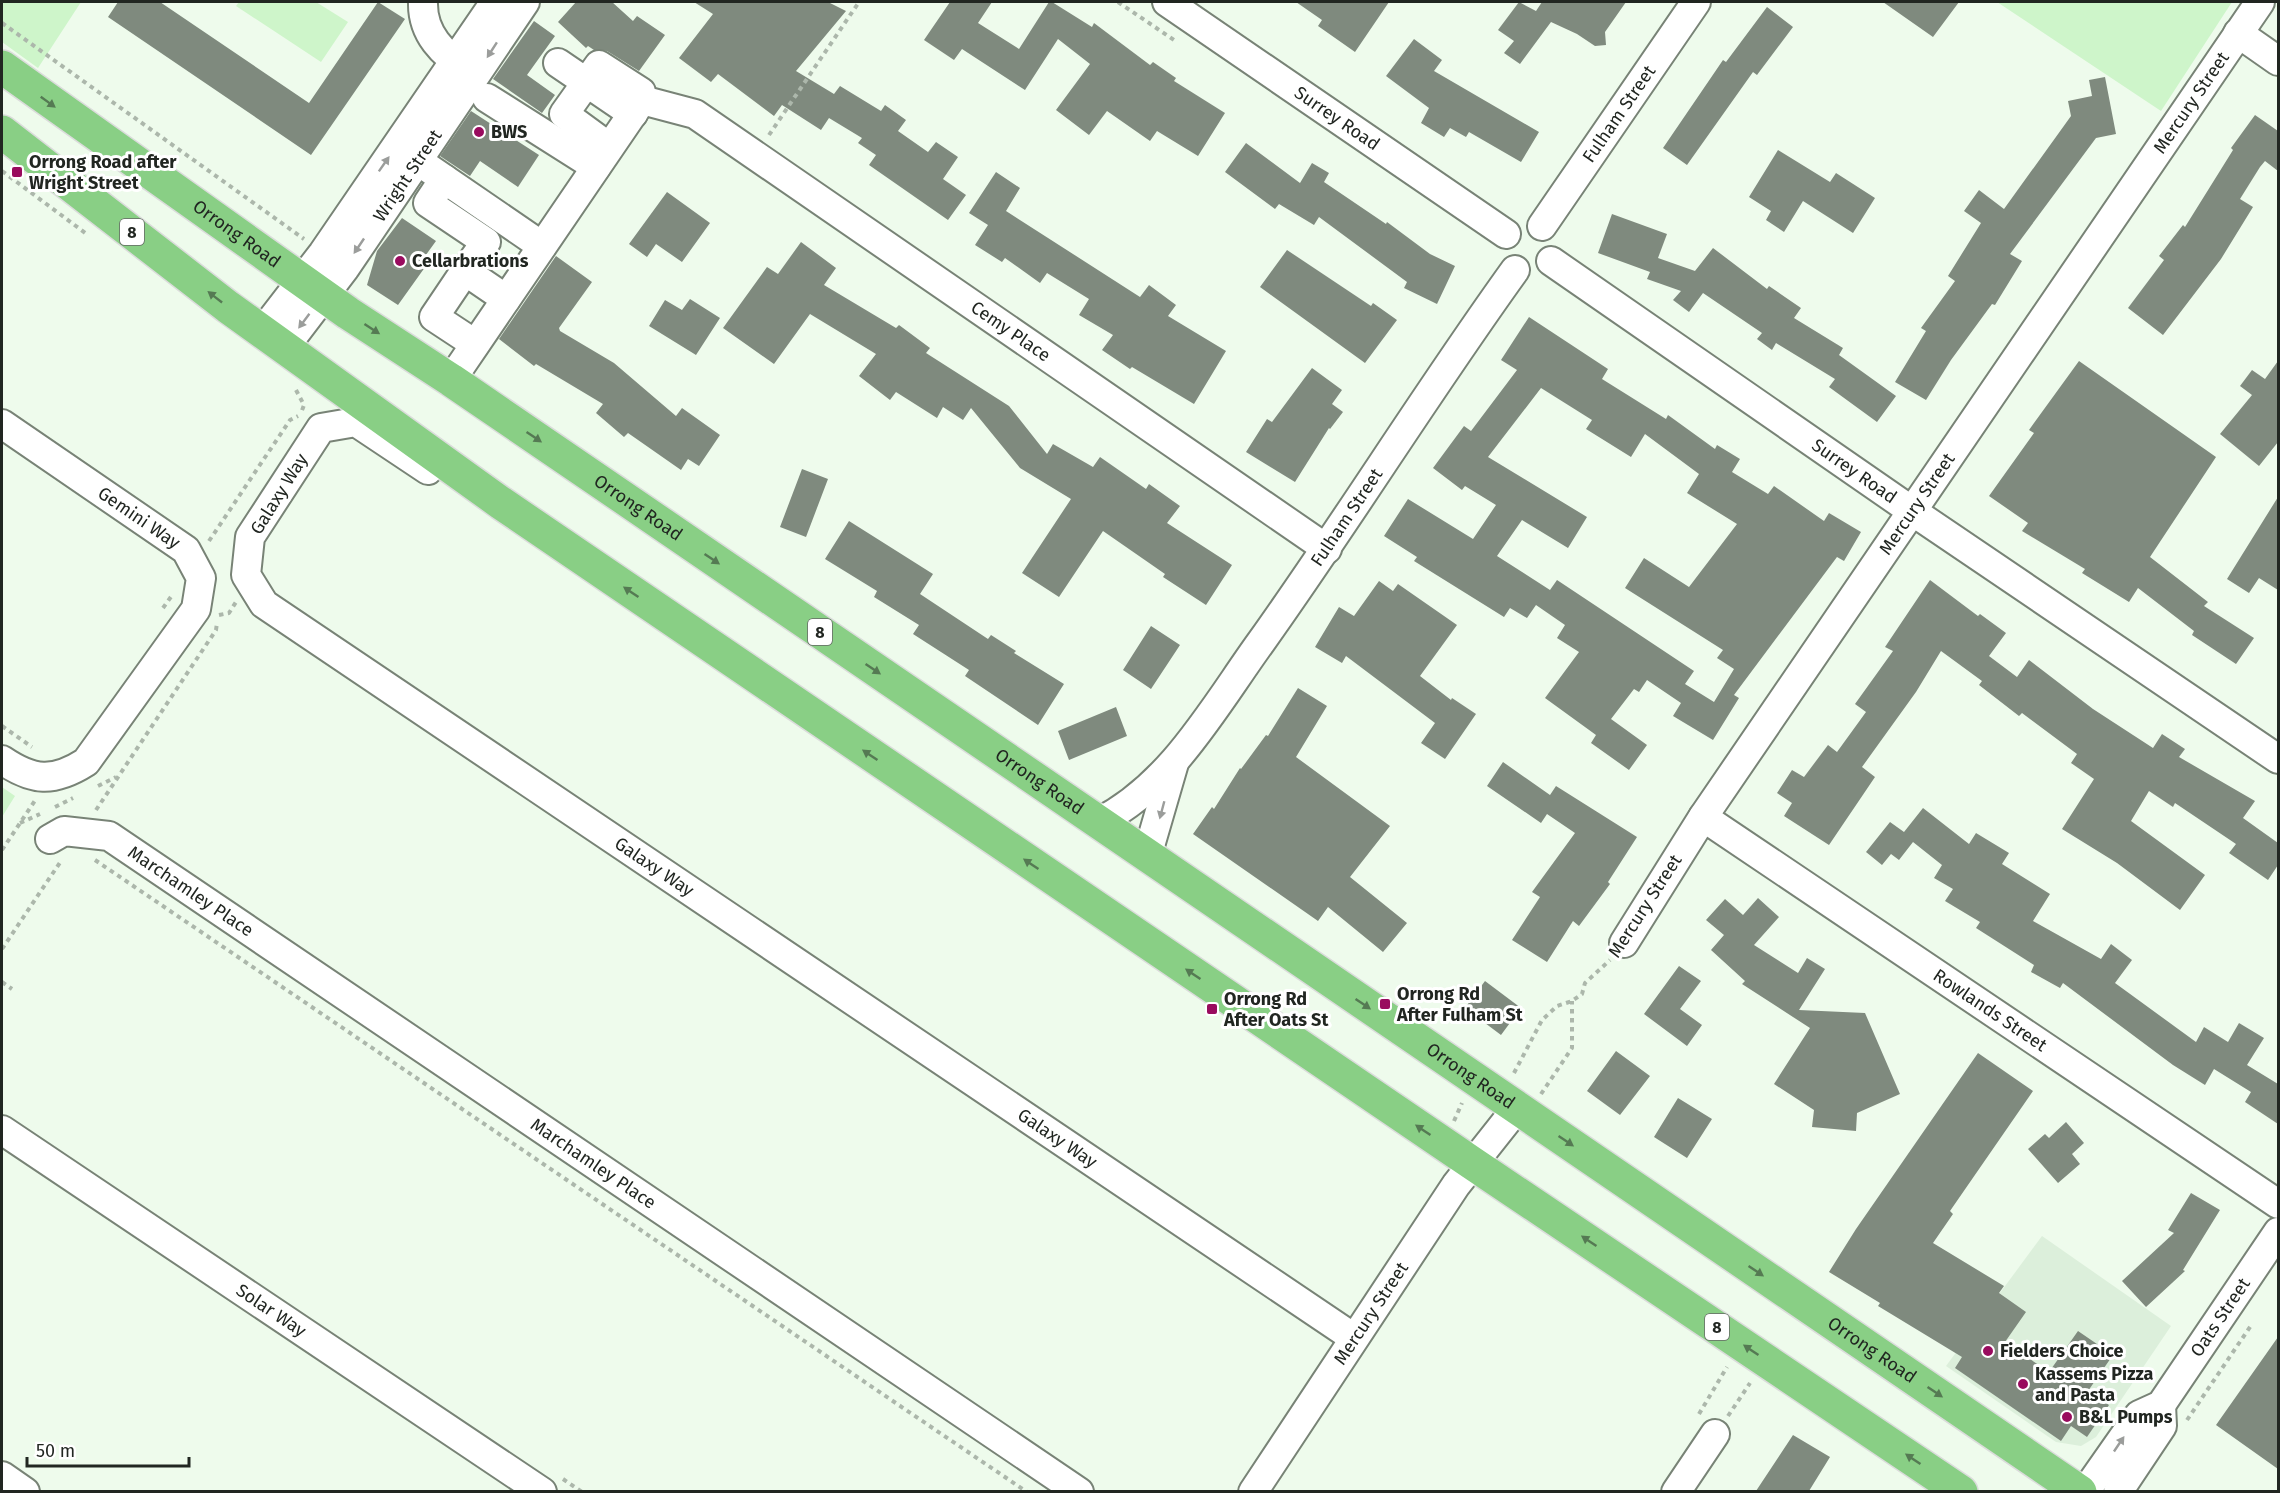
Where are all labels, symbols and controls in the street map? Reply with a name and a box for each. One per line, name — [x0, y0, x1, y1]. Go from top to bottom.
one-way arrow — [487, 42, 498, 59]
street label: Mercury Street — [2149, 47, 2234, 158]
street label: Fulham Street — [1578, 61, 1661, 167]
street label: Surrey Road — [1290, 81, 1384, 155]
one-way arrow — [40, 96, 56, 108]
place label: BWS — [491, 121, 527, 143]
street label: Wright Street — [368, 125, 447, 226]
marker: BWS — [472, 125, 486, 139]
place label: Orrong Road after Wright Street — [29, 151, 177, 194]
one-way arrow — [378, 156, 390, 172]
marker: Orrong Road after Wright Street — [10, 165, 24, 179]
street label: Orrong Road — [189, 195, 285, 273]
road number: 8 — [120, 219, 144, 245]
one-way arrow — [353, 238, 365, 254]
place label: Cellarbrations — [412, 250, 529, 272]
marker: Cellarbrations — [393, 254, 407, 268]
one-way arrow — [207, 291, 223, 303]
street label: Cemy Place — [967, 296, 1055, 366]
one-way arrow — [298, 313, 310, 329]
one-way arrow — [363, 323, 379, 335]
one-way arrow — [526, 431, 542, 442]
street label: Surrey Road — [1808, 434, 1901, 508]
street label: Mercury Street — [1874, 448, 1960, 559]
street label: Galaxy Way — [246, 449, 313, 538]
street label: Fulham Street — [1306, 464, 1388, 571]
street label: Orrong Road — [590, 470, 687, 546]
street label: Gemini Way — [94, 482, 184, 554]
one-way arrow — [704, 553, 720, 565]
one-way arrow — [623, 587, 640, 598]
road number: 8 — [808, 619, 832, 645]
one-way arrow — [865, 663, 881, 675]
street label: Orrong Road — [991, 744, 1088, 820]
one-way arrow — [862, 750, 878, 761]
one-way arrow — [1157, 801, 1166, 819]
street label: Galaxy Way — [610, 832, 698, 901]
street label: Marchamley Place — [124, 841, 258, 941]
street label: Mercury Street — [1603, 850, 1687, 962]
one-way arrow — [1023, 859, 1039, 870]
street label: Rowlands Street — [1929, 964, 2052, 1057]
one-way arrow — [1185, 968, 1201, 980]
place label: Orrong Rd After Fulham St — [1396, 983, 1524, 1026]
place label: Orrong Rd After Oats St — [1223, 988, 1329, 1031]
marker: Orrong Rd After Fulham St — [1378, 997, 1392, 1011]
one-way arrow — [1354, 998, 1370, 1010]
marker: Orrong Rd After Oats St — [1205, 1002, 1219, 1016]
street label: Orrong Road — [1422, 1038, 1519, 1114]
street label: Galaxy Way — [1013, 1104, 1101, 1173]
street label: Marchamley Place — [526, 1113, 660, 1214]
one-way arrow — [1416, 1124, 1432, 1136]
one-way arrow — [1557, 1135, 1573, 1147]
one-way arrow — [1581, 1236, 1597, 1247]
street label: Mercury Street — [1329, 1258, 1413, 1369]
one-way arrow — [1748, 1265, 1764, 1276]
street label: Oats Street — [2186, 1273, 2255, 1361]
street label: Solar Way — [232, 1279, 310, 1342]
street label: Orrong Road — [1823, 1312, 1921, 1388]
road number: 8 — [1705, 1314, 1729, 1340]
place label: Fielders Choice — [2000, 1340, 2124, 1362]
one-way arrow — [1743, 1344, 1759, 1356]
marker: Fielders Choice — [1981, 1344, 1995, 1358]
place label: Kassems Pizza and Pasta — [2035, 1363, 2153, 1406]
marker: Kassems Pizza and Pasta — [2016, 1377, 2030, 1391]
one-way arrow — [1927, 1386, 1943, 1397]
place label: B&L Pumps — [2079, 1406, 2173, 1428]
marker: B&L Pumps — [2060, 1410, 2074, 1424]
scale bar — [27, 1430, 189, 1468]
one-way arrow — [2113, 1436, 2124, 1452]
text: 50 m — [36, 1440, 75, 1462]
one-way arrow — [1905, 1453, 1921, 1465]

